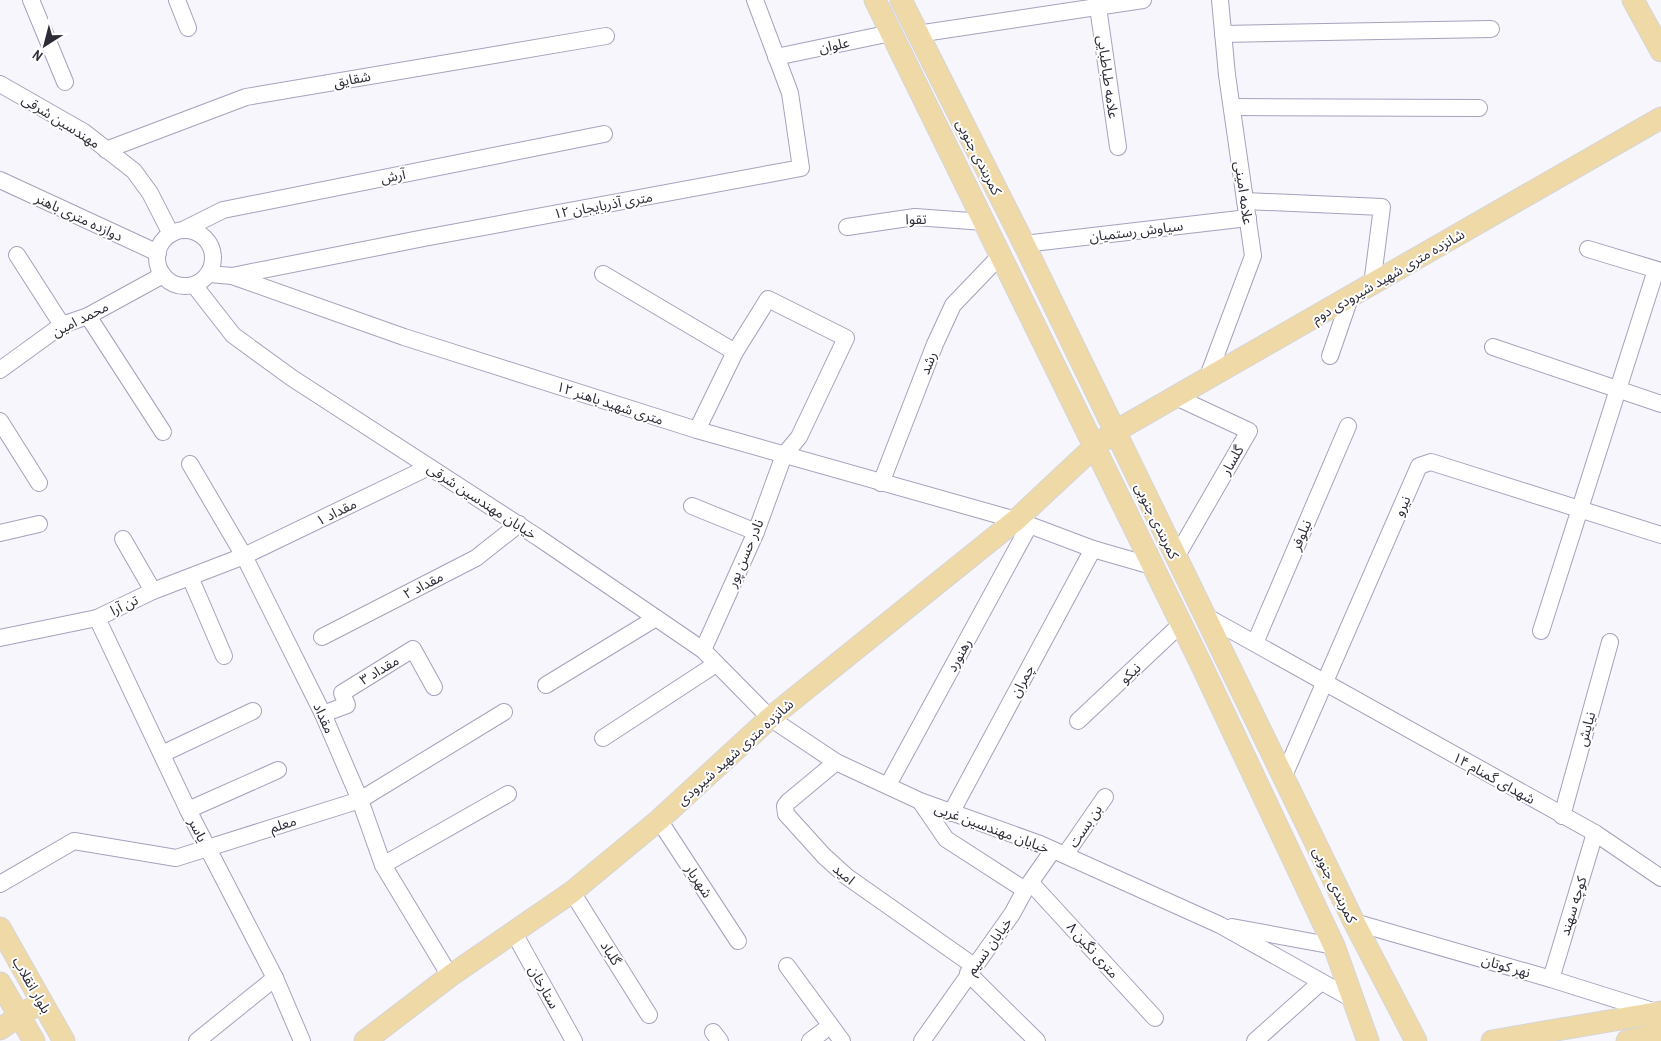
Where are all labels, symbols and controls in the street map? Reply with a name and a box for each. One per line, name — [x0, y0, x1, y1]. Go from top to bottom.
north arrow — [20, 20, 70, 70]
street label: علوان — [817, 33, 851, 57]
street label: علامه طباطبایی — [1093, 34, 1123, 120]
text: N — [29, 46, 46, 65]
street label: شقایق — [332, 67, 372, 92]
street label: مهندسین شرقی — [18, 90, 104, 152]
street label: کمربندی جنوبی — [952, 116, 1006, 198]
street label: علامه امینی — [1231, 160, 1257, 226]
street label: آرش — [379, 165, 408, 187]
street label: ۱۲ متری آذربایجان — [552, 187, 654, 223]
street label: دوازده متری باهنر — [31, 188, 126, 245]
street label: تقوا — [905, 210, 927, 228]
street label: سیاوش رستمیان — [1088, 216, 1184, 246]
street label: شانزده متری شهید شیرودی دوم — [1308, 225, 1469, 329]
street label: محمد امین — [49, 297, 111, 341]
street label: رشد — [915, 349, 941, 377]
street label: ۱۲ متری شهید باهنر — [554, 377, 666, 429]
street label: گلسار — [1216, 442, 1248, 479]
street label: خیابان مهندسین شرقی — [424, 459, 540, 543]
street label: کمربندی جنوبی — [1131, 480, 1183, 562]
street label: نیرو — [1390, 493, 1415, 519]
street label: مقداد ۱ — [313, 494, 359, 530]
street label: نادر حسن پور — [722, 516, 769, 591]
street label: نیلوفر — [1286, 517, 1316, 554]
street label: مقداد ۲ — [400, 567, 446, 603]
street label: تن آرا — [107, 591, 141, 619]
street label: رهنورد — [943, 635, 975, 675]
street label: مقداد ۳ — [356, 651, 402, 689]
street label: نیکو — [1116, 659, 1145, 687]
street label: چمران — [1006, 662, 1039, 701]
street label: شانزده متری شهید شیرودی — [673, 695, 797, 809]
street label: مقداد — [309, 700, 339, 736]
street label: نیایش — [1573, 710, 1599, 748]
street label: ۱۴ شهدای گمنام — [1449, 748, 1538, 810]
street label: خیابان مهندسین غربی — [932, 799, 1052, 857]
street label: بن بست — [1064, 801, 1106, 851]
street label: معلم — [268, 811, 299, 838]
street label: یاسر — [184, 814, 212, 845]
street label: کمربندی جنوبی — [1309, 844, 1361, 926]
street label: شهریار — [681, 860, 717, 901]
street label: امید — [829, 860, 859, 888]
street label: کوچه سهند — [1555, 874, 1592, 938]
street label: خیابان نسیم — [962, 914, 1018, 980]
street label: ۸ متری نگین — [1063, 918, 1123, 982]
street label: گلباد — [597, 937, 626, 969]
street label: نهر کوتان — [1480, 950, 1533, 982]
street label: بلوار انقلاب — [9, 953, 56, 1017]
street label: ستارخان — [525, 962, 563, 1012]

